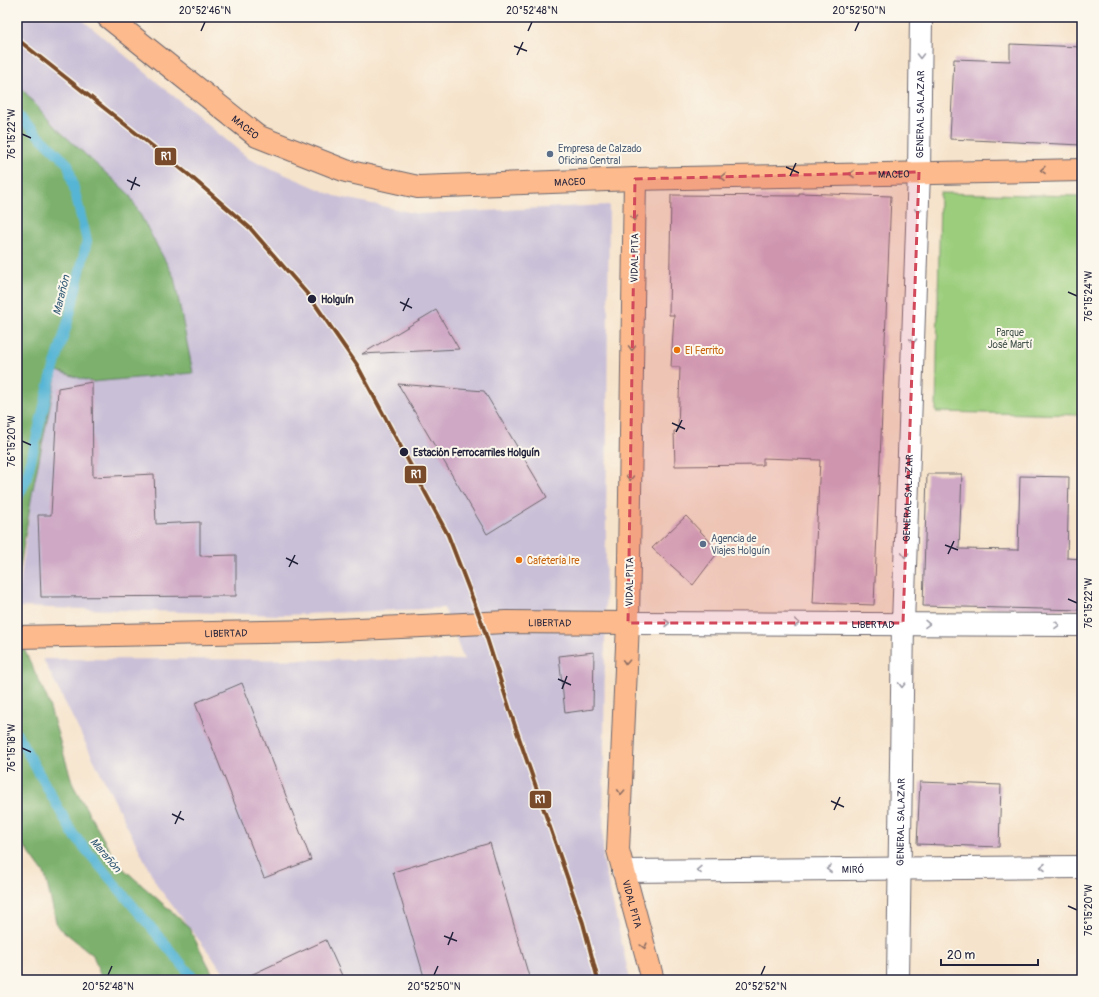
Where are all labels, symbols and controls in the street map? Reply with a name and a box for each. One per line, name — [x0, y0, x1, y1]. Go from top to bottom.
text: 20°52'46"N — [179, 5, 231, 17]
text: 20°52'48"N — [506, 5, 558, 17]
text: 20°52'50"N — [833, 5, 886, 17]
one-way arrow — [916, 53, 925, 59]
street label: GENERAL SALAZAR — [914, 70, 927, 158]
text: 76°15'22"W — [6, 108, 18, 159]
street label: MACEO — [229, 113, 261, 142]
place label: Empresa de Calzado Oficina Central — [558, 143, 642, 167]
line badge: R1 — [154, 147, 177, 166]
marker: Empresa de Calzado Oficina Central — [545, 149, 555, 159]
text: R1 — [161, 150, 171, 163]
one-way arrow — [1040, 166, 1046, 174]
street label: MACEO — [878, 168, 910, 181]
one-way arrow — [849, 170, 855, 178]
one-way arrow — [720, 173, 726, 181]
street label: MACEO — [554, 176, 586, 189]
one-way arrow — [914, 208, 922, 214]
one-way arrow — [630, 215, 638, 221]
street label: VIDAL PITA — [629, 233, 641, 283]
text: 76°15'24"W — [1083, 270, 1095, 321]
water label: Marañón — [50, 273, 73, 316]
marker: Holguín — [306, 293, 318, 305]
place label: Holguín — [321, 294, 354, 306]
park label: Parque José Martí — [988, 327, 1032, 351]
one-way arrow — [909, 338, 918, 344]
one-way arrow — [628, 345, 636, 351]
marker: El Ferrito — [672, 345, 682, 355]
place label: El Ferrito — [685, 345, 724, 357]
text: 76°15'20"W — [6, 415, 18, 467]
marker: Estación Ferrocarriles Holguín — [398, 446, 410, 458]
place label: Estación Ferrocarriles Holguín — [413, 447, 540, 459]
street label: GENERAL SALAZAR — [901, 454, 916, 542]
line badge: R1 — [404, 465, 427, 484]
text: R1 — [411, 468, 421, 481]
one-way arrow — [626, 475, 635, 481]
place label: Agencia de Viajes Holguín — [711, 533, 770, 557]
marker: Agencia de Viajes Holguín — [698, 539, 708, 549]
one-way arrow — [901, 552, 910, 558]
marker: Cafetería Ire — [514, 555, 524, 565]
place label: Cafetería Ire — [527, 555, 580, 567]
street label: VIDAL PITA — [624, 557, 636, 607]
text: 76°15'22"W — [1083, 577, 1095, 628]
street label: LIBERTAD — [528, 617, 571, 630]
one-way arrow — [664, 619, 670, 627]
one-way arrow — [794, 619, 800, 627]
street label: LIBERTAD — [851, 619, 895, 631]
one-way arrow — [924, 619, 930, 628]
one-way arrow — [1054, 621, 1060, 629]
street label: LIBERTAD — [204, 627, 248, 640]
one-way arrow — [622, 659, 631, 665]
one-way arrow — [898, 682, 906, 688]
text: 76°15'18"W — [6, 723, 18, 772]
street label: GENERAL SALAZAR — [895, 778, 908, 866]
one-way arrow — [616, 789, 625, 795]
line badge: R1 — [529, 790, 552, 809]
text: R1 — [535, 793, 545, 806]
water label: Marañón — [88, 836, 124, 876]
street label: MIRÓ — [842, 862, 864, 876]
one-way arrow — [1040, 863, 1046, 871]
one-way arrow — [826, 864, 832, 873]
one-way arrow — [696, 866, 702, 874]
street label: VIDAL PITA — [619, 879, 644, 930]
text: 76°15'20"W — [1083, 884, 1095, 936]
scale bar — [941, 941, 1038, 967]
one-way arrow — [639, 943, 648, 950]
text: 20 m — [947, 948, 976, 963]
text: 20°52'48"N — [82, 981, 134, 993]
text: 20°52'50"N — [408, 981, 461, 993]
text: 20°52'52"N — [735, 981, 787, 993]

